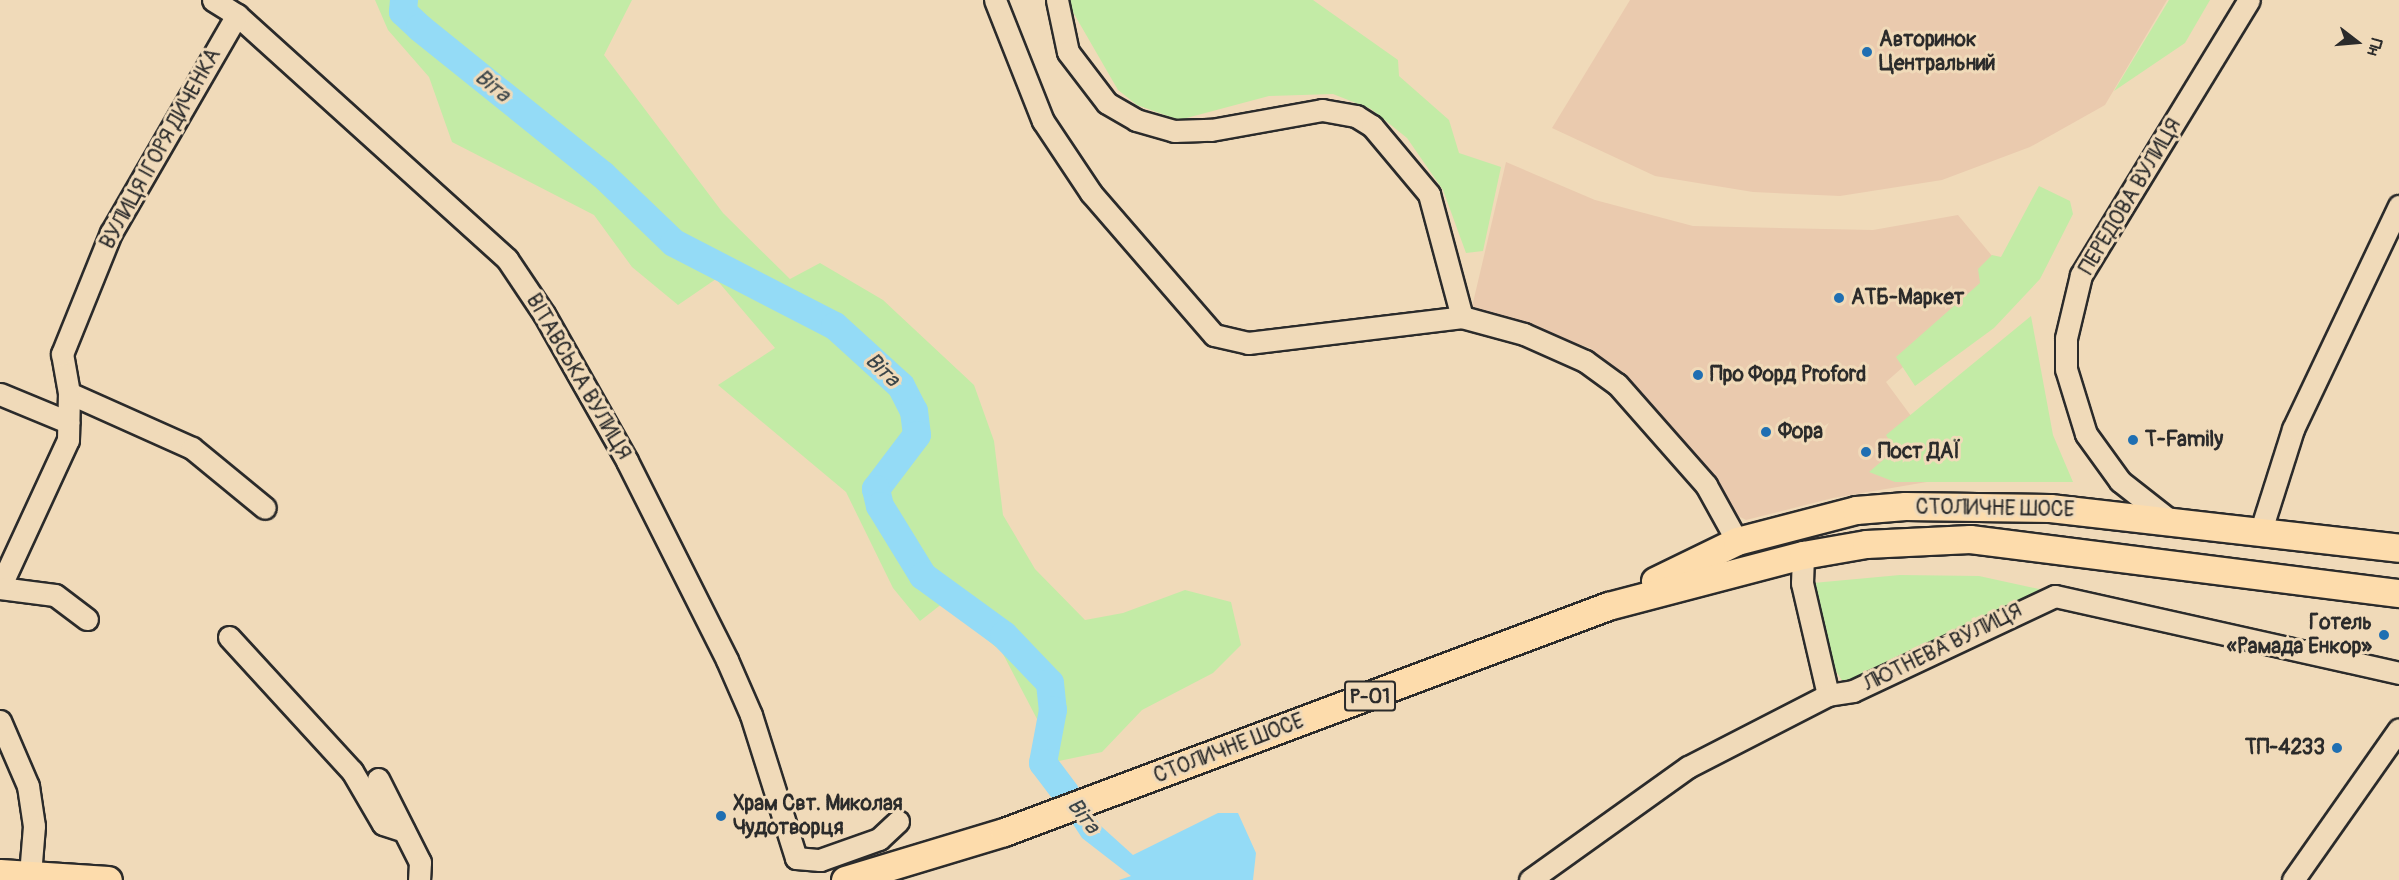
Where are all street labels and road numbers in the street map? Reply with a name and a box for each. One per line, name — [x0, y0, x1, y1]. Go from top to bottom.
street label: ВУЛИЦЯ ІГОРЯ ДИЧЕНКА — [95, 44, 227, 254]
street label: ПЕРЕДОВА ВУЛИЦЯ — [2074, 114, 2188, 280]
street label: ВІТАВСЬКА ВУЛИЦЯ — [520, 289, 636, 465]
street label: СТОЛИЧНЕ ШОСЕ — [1915, 495, 2075, 523]
street label: ЛЮТНЕВА ВУЛИЦЯ — [1860, 599, 2026, 697]
road number: Р-01 — [1343, 679, 1397, 713]
street label: СТОЛИЧНЕ ШОСЕ — [1150, 709, 1308, 789]

